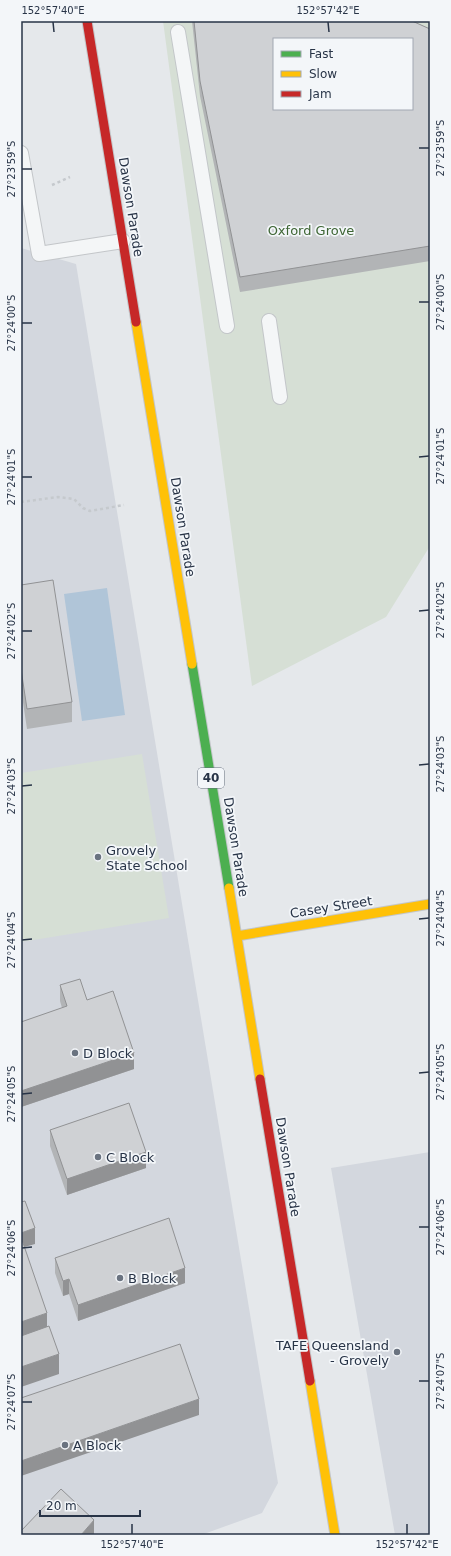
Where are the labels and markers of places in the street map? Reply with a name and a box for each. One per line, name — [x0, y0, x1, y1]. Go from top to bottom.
place label: Grovely State School — [106, 843, 188, 873]
marker: Grovely State School — [93, 852, 103, 862]
place label: D Block — [83, 1046, 133, 1061]
marker: D Block — [70, 1048, 80, 1058]
place label: C Block — [106, 1150, 155, 1165]
marker: C Block — [93, 1152, 103, 1162]
place label: B Block — [128, 1271, 177, 1286]
marker: B Block — [115, 1273, 125, 1283]
place label: TAFE Queensland - Grovely — [275, 1338, 389, 1368]
marker: TAFE Queensland - Grovely — [392, 1347, 402, 1357]
place label: A Block — [73, 1438, 122, 1453]
marker: A Block — [60, 1440, 70, 1450]

